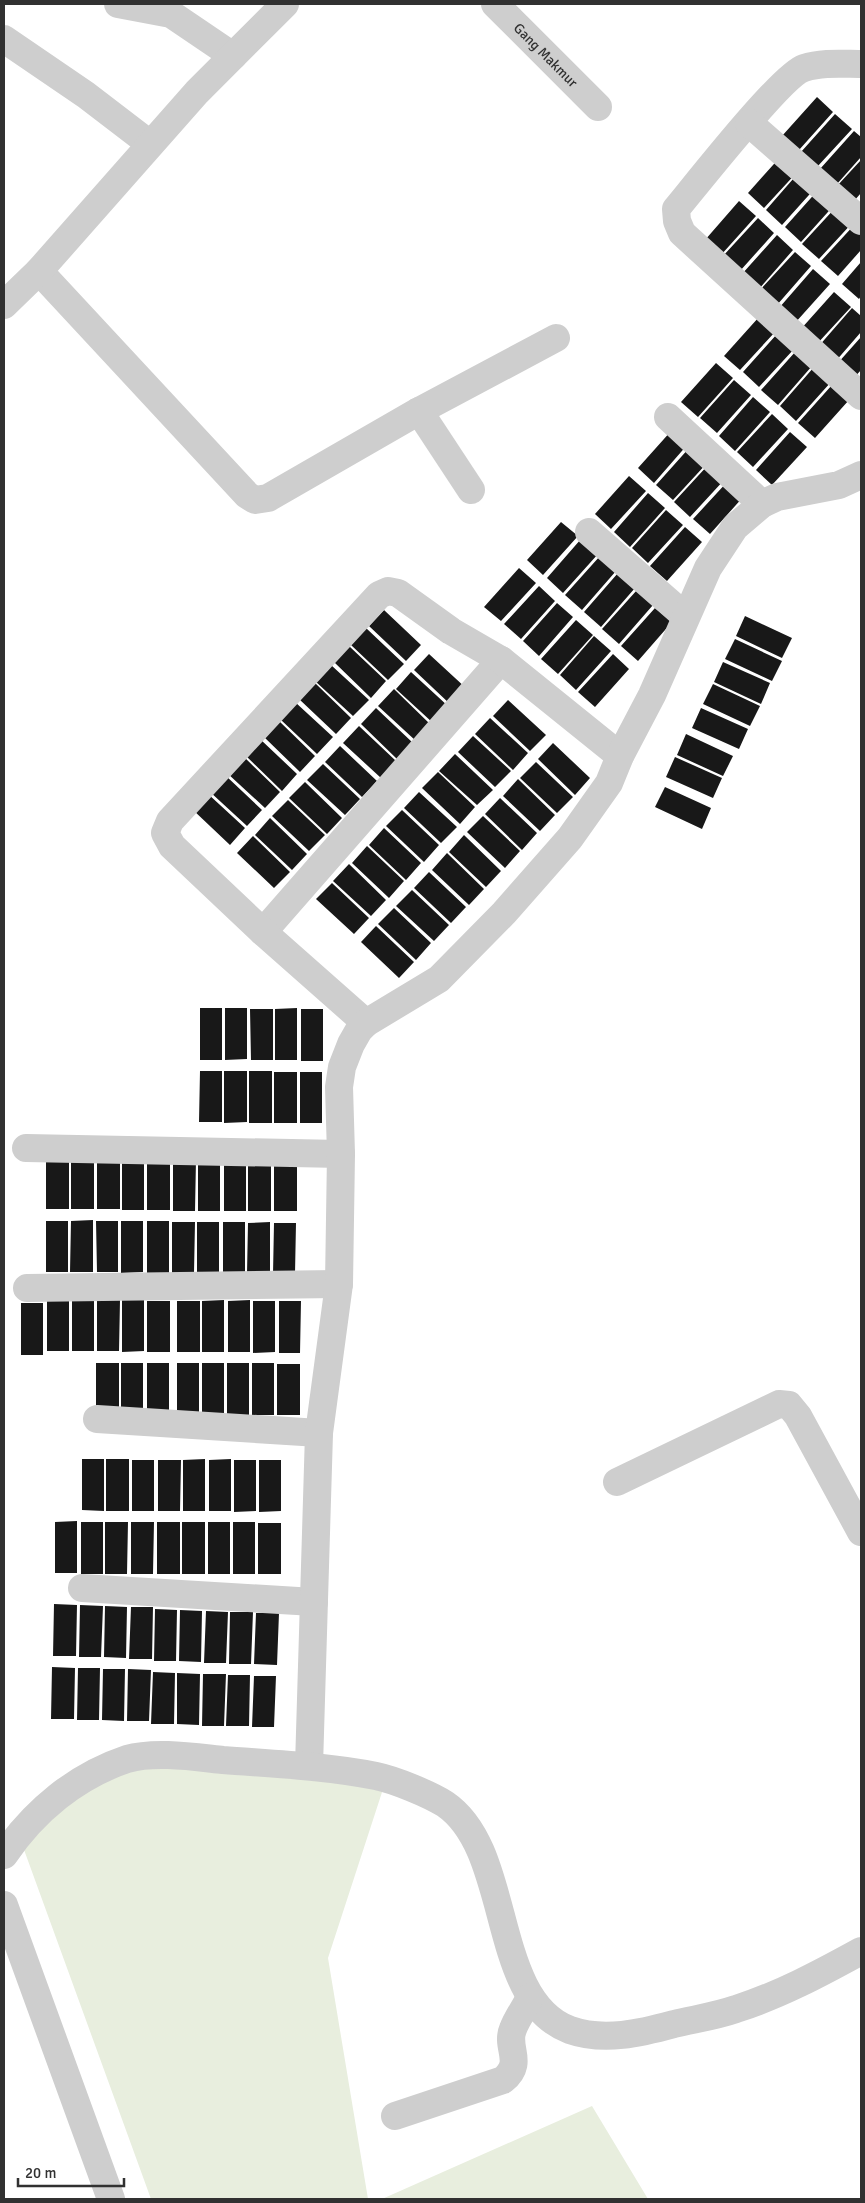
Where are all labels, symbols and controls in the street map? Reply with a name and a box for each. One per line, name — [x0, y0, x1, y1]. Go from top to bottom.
street label: Gang Makmur — [510, 20, 582, 91]
scale bar — [18, 2156, 124, 2188]
text: 20 m — [25, 2164, 56, 2182]

